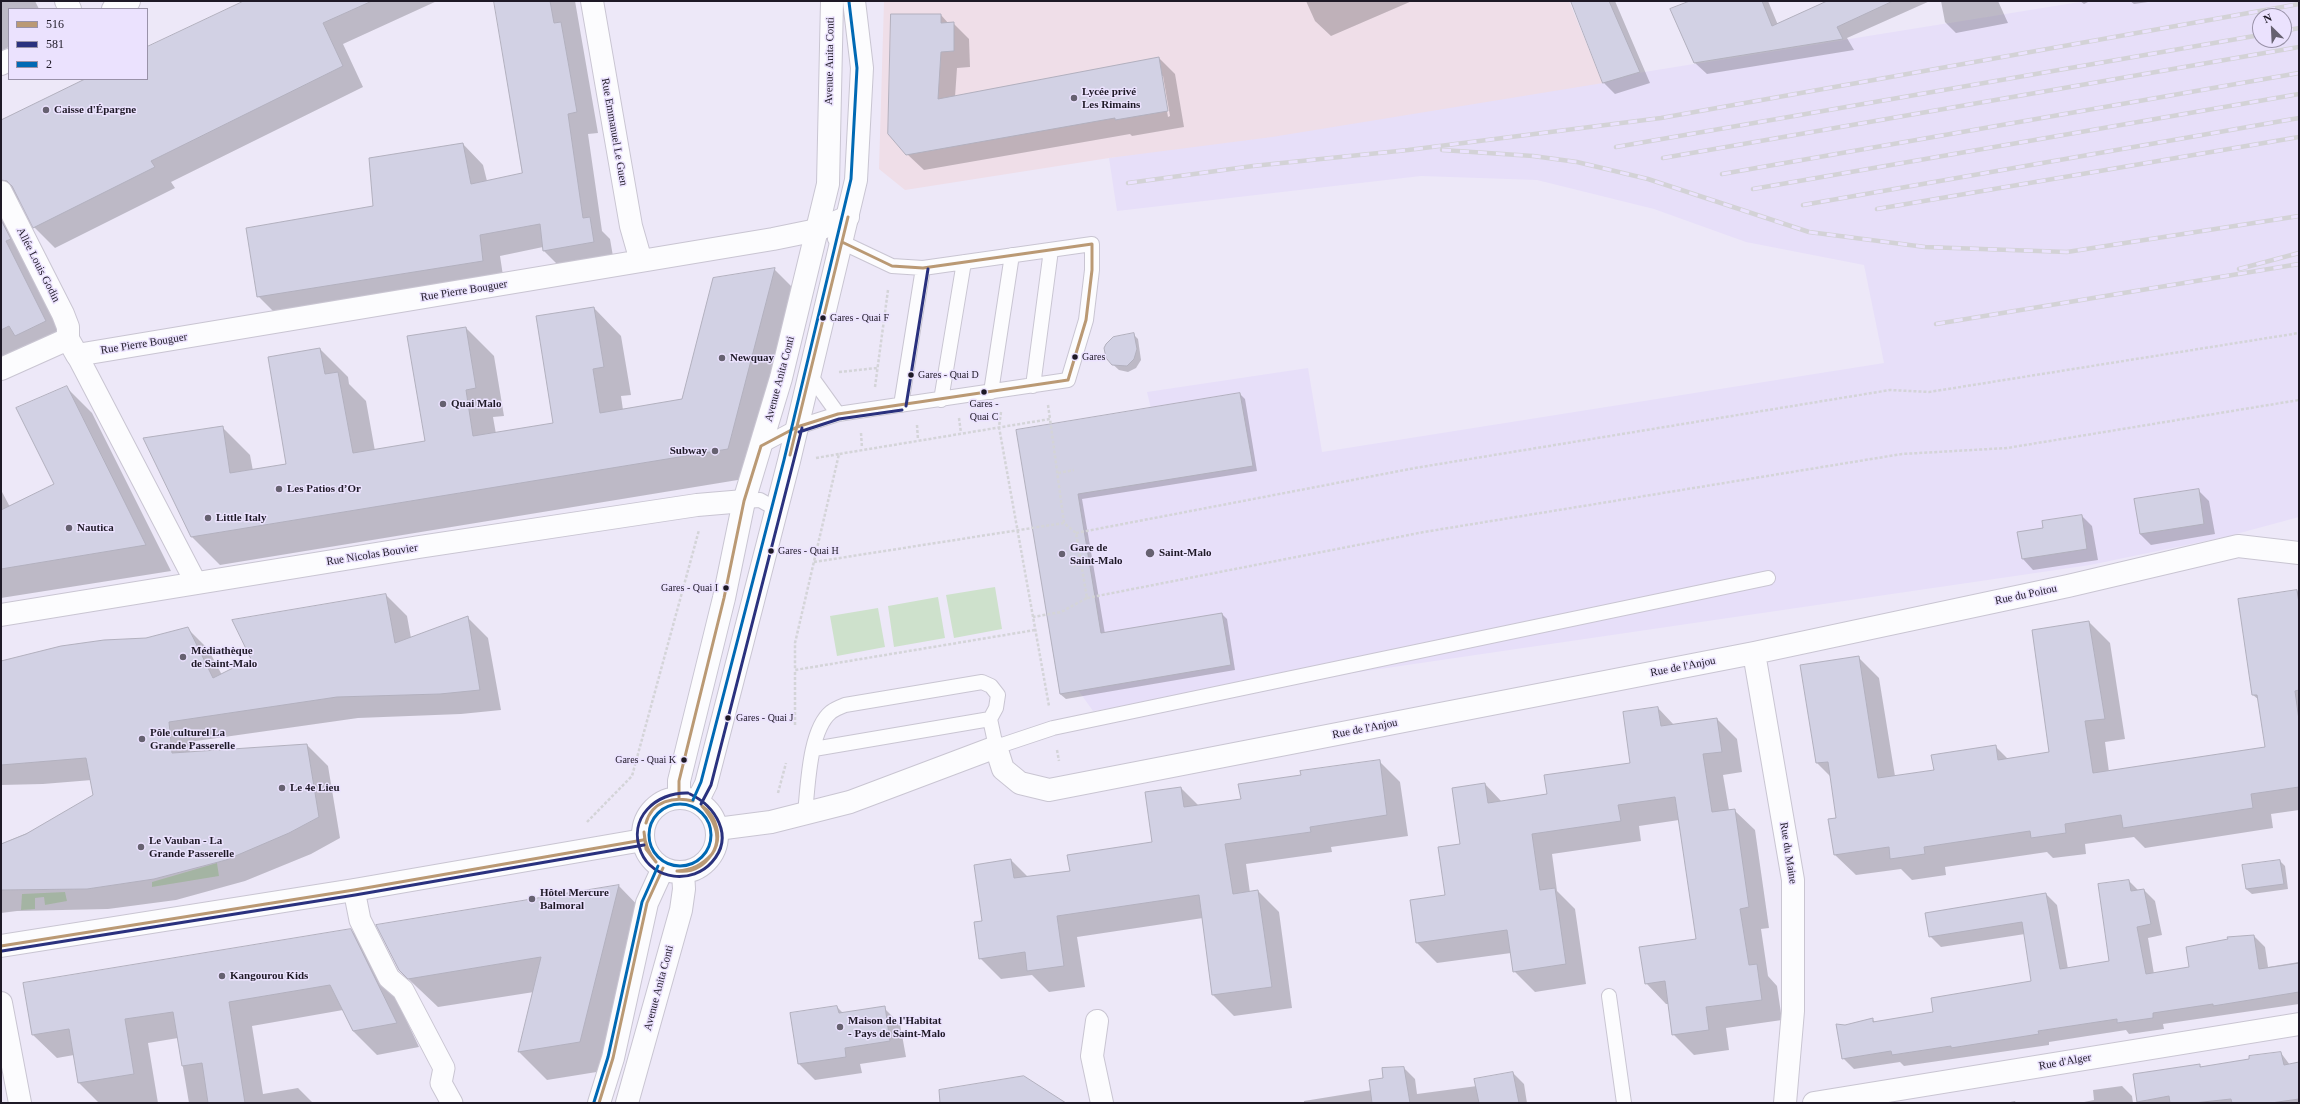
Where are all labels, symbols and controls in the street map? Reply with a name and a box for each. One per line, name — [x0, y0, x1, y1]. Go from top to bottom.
legend — [8, 8, 148, 80]
north arrow — [2252, 8, 2292, 48]
text: N — [2261, 11, 2274, 25]
text: 516 — [46, 17, 64, 31]
street label: Avenue Anita Conti — [823, 17, 837, 105]
text: 581 — [46, 37, 64, 51]
text: 2 — [46, 57, 52, 71]
street label: Rue Emmanuel Le Guen — [598, 77, 630, 187]
place label: Lycée privé Les Rimains — [1082, 85, 1140, 111]
marker: Lycée privé Les Rimains — [1069, 93, 1079, 103]
place label: Caisse d'Épargne — [54, 103, 136, 117]
marker: Caisse d'Épargne — [41, 105, 51, 115]
street label: Allée Louis Godin — [14, 226, 62, 304]
street label: Rue Pierre Bouguer — [420, 278, 508, 304]
place label: Gares - Quai F — [830, 312, 889, 324]
marker: Gares - Quai F — [818, 313, 828, 323]
street label: Rue Pierre Bouguer — [100, 331, 188, 357]
street label: Avenue Anita Conti — [762, 335, 798, 423]
place label: Newquay — [730, 351, 774, 365]
place label: Gares — [1082, 351, 1105, 363]
marker: Gares — [1070, 352, 1080, 362]
marker: Newquay — [717, 353, 727, 363]
place label: Gares - Quai D — [918, 369, 979, 381]
marker: Gares - Quai D — [906, 370, 916, 380]
marker: Gares - Quai C — [979, 387, 989, 397]
place label: Quai Malo — [451, 397, 501, 411]
place label: Gares - Quai C — [969, 398, 999, 422]
marker: Quai Malo — [438, 399, 448, 409]
place label: Subway — [670, 444, 707, 458]
marker: Subway — [710, 446, 720, 456]
place label: Les Patios d’Or — [287, 482, 361, 496]
marker: Les Patios d’Or — [274, 484, 284, 494]
place label: Little Italy — [216, 511, 266, 525]
marker: Little Italy — [203, 513, 213, 523]
place label: Nautica — [77, 521, 114, 535]
marker: Nautica — [64, 523, 74, 533]
street label: Rue Nicolas Bouvier — [325, 541, 419, 569]
place label: Gare de Saint-Malo — [1070, 541, 1123, 567]
place label: Gares - Quai H — [778, 545, 839, 557]
marker: Gares - Quai H — [766, 546, 776, 556]
place label: Saint-Malo — [1159, 546, 1212, 560]
marker: Saint-Malo — [1144, 547, 1156, 559]
marker: Gare de Saint-Malo — [1057, 549, 1067, 559]
place label: Gares - Quai I — [661, 582, 718, 594]
street label: Rue du Poitou — [1994, 582, 2058, 608]
marker: Gares - Quai I — [721, 583, 731, 593]
place label: Médiathèque de Saint-Malo — [191, 644, 257, 670]
marker: Médiathèque de Saint-Malo — [178, 652, 188, 662]
street label: Rue de l'Anjou — [1649, 654, 1717, 680]
place label: Gares - Quai J — [736, 712, 793, 724]
marker: Gares - Quai J — [723, 713, 733, 723]
street label: Rue de l'Anjou — [1331, 716, 1399, 742]
place label: Pôle culturel La Grande Passerelle — [150, 726, 235, 752]
marker: Pôle culturel La Grande Passerelle — [137, 734, 147, 744]
place label: Gares - Quai K — [615, 754, 676, 766]
marker: Gares - Quai K — [679, 755, 689, 765]
place label: Le 4e Lieu — [290, 781, 339, 795]
marker: Le 4e Lieu — [277, 783, 287, 793]
street label: Rue du Maine — [1777, 821, 1799, 885]
place label: Le Vauban - La Grande Passerelle — [149, 834, 234, 860]
marker: Le Vauban - La Grande Passerelle — [136, 842, 146, 852]
place label: Hôtel Mercure Balmoral — [540, 886, 609, 912]
marker: Hôtel Mercure Balmoral — [527, 894, 537, 904]
street label: Avenue Anita Conti — [641, 944, 677, 1032]
place label: Kangourou Kids — [230, 969, 308, 983]
marker: Kangourou Kids — [217, 971, 227, 981]
place label: Maison de l'Habitat - Pays de Saint-Malo — [848, 1014, 945, 1040]
marker: Maison de l'Habitat - Pays de Saint-Malo — [835, 1022, 845, 1032]
street label: Rue d'Alger — [2038, 1051, 2092, 1073]

